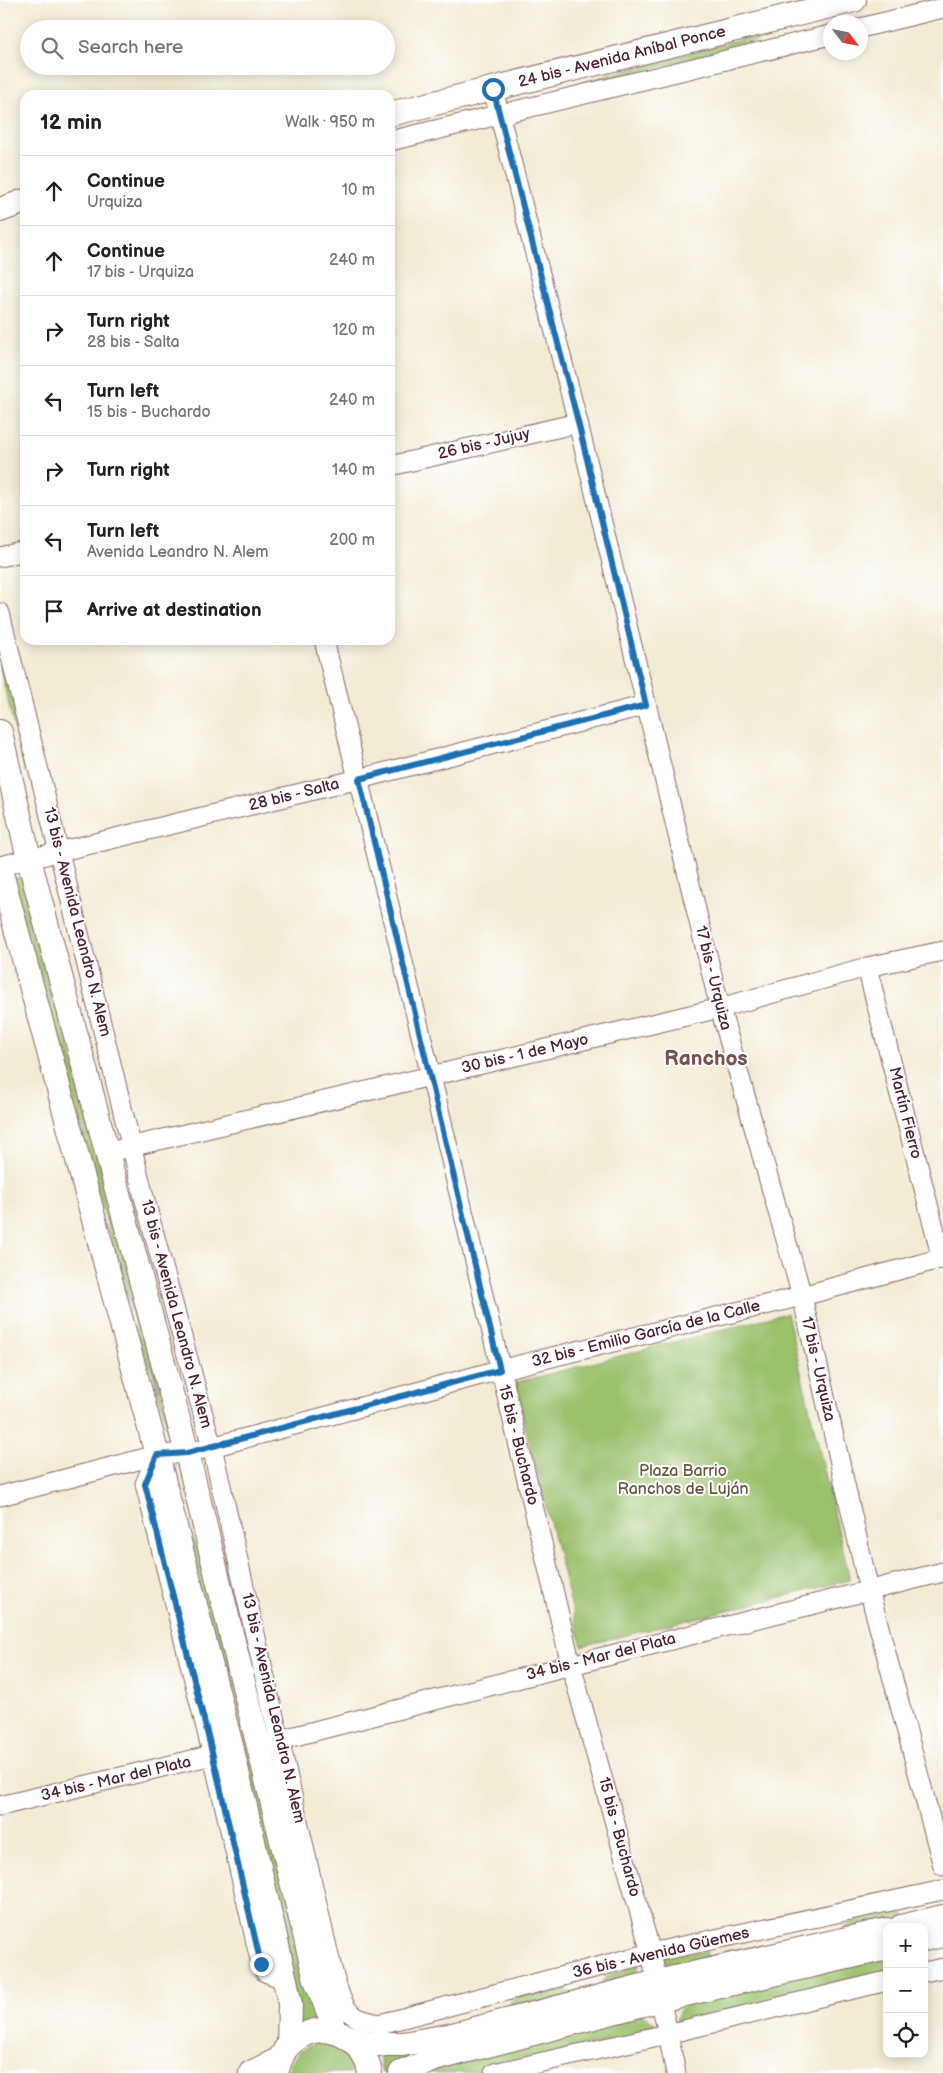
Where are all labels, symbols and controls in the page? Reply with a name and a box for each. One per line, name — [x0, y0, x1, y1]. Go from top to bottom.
north arrow — [823, 15, 868, 60]
search box — [20, 20, 395, 75]
street label: 24 bis - Avenida Aníbal Ponce — [516, 22, 728, 92]
icon: search — [38, 34, 66, 62]
text: Search here — [78, 36, 183, 59]
route start — [482, 78, 505, 101]
text: 12 min — [40, 110, 102, 135]
text: Walk · 950 m — [285, 113, 375, 132]
text: Continue — [87, 170, 165, 193]
icon: ahead — [40, 177, 68, 205]
text: 10 m — [342, 181, 375, 200]
text: Urquiza — [87, 193, 143, 212]
text: Continue — [87, 240, 165, 263]
icon: ahead — [40, 247, 68, 275]
text: 240 m — [329, 251, 375, 270]
text: 17 bis - Urquiza — [87, 263, 194, 282]
text: Turn right — [87, 310, 170, 333]
icon: right — [40, 317, 68, 345]
text: 120 m — [332, 321, 375, 340]
text: 28 bis - Salta — [87, 333, 179, 352]
text: Turn left — [87, 380, 159, 403]
icon: left — [40, 387, 68, 415]
text: 240 m — [329, 391, 375, 410]
text: 15 bis - Buchardo — [87, 403, 211, 422]
street label: 26 bis - Jujuy — [436, 424, 533, 464]
icon: right — [40, 457, 68, 485]
text: Turn right — [87, 459, 170, 482]
text: 140 m — [332, 461, 375, 480]
text: Turn left — [87, 520, 159, 543]
icon: left — [40, 527, 68, 555]
text: 200 m — [329, 531, 375, 550]
text: Avenida Leandro N. Alem — [87, 543, 268, 562]
icon: arrive — [40, 597, 68, 625]
text: Arrive at destination — [87, 599, 262, 622]
street label: 28 bis - Salta — [247, 775, 341, 815]
street label: 13 bis - Avenida Leandro N. Alem — [39, 805, 115, 1039]
street label: 17 bis - Urquiza — [691, 924, 735, 1032]
street label: 30 bis - 1 de Mayo — [460, 1030, 590, 1078]
district label: Ranchos — [664, 1046, 748, 1071]
street label: Martín Fierro — [884, 1065, 926, 1161]
street label: 13 bis - Avenida Leandro N. Alem — [136, 1198, 216, 1430]
street label: 32 bis - Emilio García de la Calle — [530, 1296, 763, 1372]
street label: 17 bis - Urquiza — [797, 1315, 839, 1423]
street label: 15 bis - Buchardo — [494, 1383, 542, 1507]
park label: Plaza Barrio Ranchos de Luján — [617, 1462, 749, 1499]
street label: 13 bis - Avenida Leandro N. Alem — [237, 1591, 309, 1825]
street label: 34 bis - Mar del Plata — [524, 1629, 678, 1685]
street label: 34 bis - Mar del Plata — [39, 1752, 193, 1806]
street label: 15 bis - Buchardo — [594, 1775, 644, 1899]
street label: 36 bis - Avenida Güemes — [571, 1923, 751, 1983]
map controls — [883, 1923, 928, 2058]
button: + — [883, 1923, 928, 1968]
route end — [250, 1953, 273, 1976]
button: − — [883, 1968, 928, 2013]
button: locate — [883, 2013, 928, 2058]

